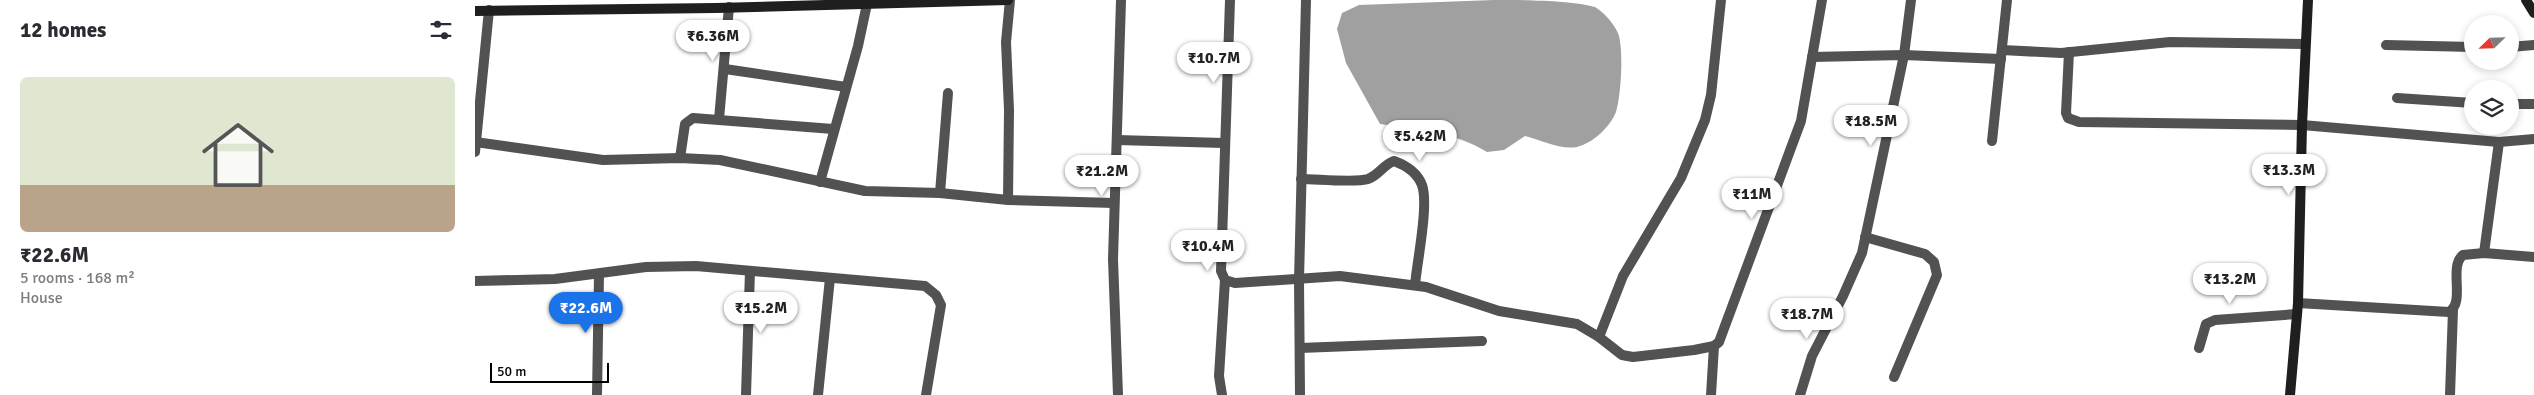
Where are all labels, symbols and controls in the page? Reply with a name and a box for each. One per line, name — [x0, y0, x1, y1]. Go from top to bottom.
north arrow — [2464, 15, 2519, 70]
map controls — [2464, 15, 2519, 135]
icon: filters — [427, 16, 455, 44]
text: 12 homes — [20, 17, 106, 43]
pin: ₹6.36M — [672, 20, 754, 62]
text: ₹6.36M — [687, 26, 739, 46]
pin: ₹10.7M — [1173, 42, 1255, 84]
text: ₹10.7M — [1188, 48, 1240, 68]
button: layers — [2464, 80, 2519, 135]
pin: ₹18.5M — [1830, 104, 1912, 147]
icon: home — [193, 110, 283, 200]
text: ₹18.5M — [1845, 111, 1897, 131]
pin: ₹5.42M — [1379, 120, 1461, 162]
text: ₹5.42M — [1394, 126, 1446, 146]
pin: ₹21.2M — [1061, 154, 1143, 197]
pin: ₹13.3M — [2248, 154, 2330, 196]
text: ₹13.3M — [2263, 160, 2315, 180]
text: ₹21.2M — [1076, 161, 1128, 181]
pin: ₹11M — [1722, 178, 1782, 220]
text: ₹11M — [1732, 184, 1772, 204]
pin: ₹10.4M — [1167, 230, 1249, 272]
text: ₹10.4M — [1182, 236, 1234, 256]
text: ₹22.6M — [20, 242, 89, 268]
pin: ₹13.2M — [2189, 262, 2271, 305]
text: 5 rooms · 168 m² — [20, 268, 135, 288]
text: ₹13.2M — [2204, 269, 2256, 289]
text: House — [20, 288, 63, 308]
pin: ₹22.6M — [545, 292, 627, 334]
pin: ₹15.2M — [720, 292, 802, 334]
text: ₹22.6M — [560, 298, 612, 318]
text: ₹15.2M — [735, 298, 787, 318]
pin: ₹18.7M — [1766, 298, 1848, 340]
text: ₹18.7M — [1781, 304, 1833, 324]
scale bar — [490, 360, 609, 383]
text: 50 m — [497, 363, 526, 380]

